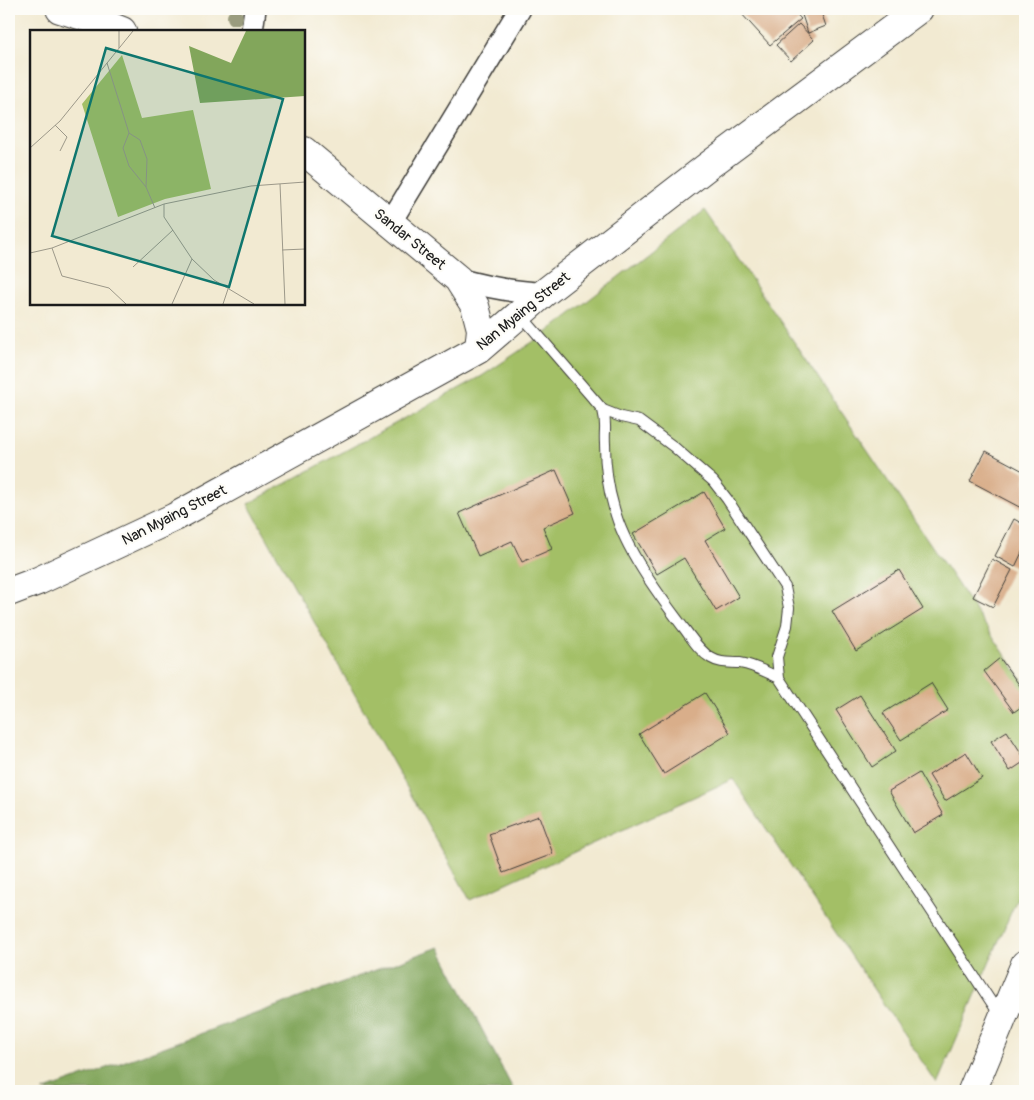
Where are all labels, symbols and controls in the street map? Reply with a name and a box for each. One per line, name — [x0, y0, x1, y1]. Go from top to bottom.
inset map — [30, 30, 305, 305]
street label: Sandar Street — [370, 205, 450, 275]
street label: Nan Myaing Street — [473, 267, 575, 355]
street label: Nan Myaing Street — [119, 480, 231, 550]

